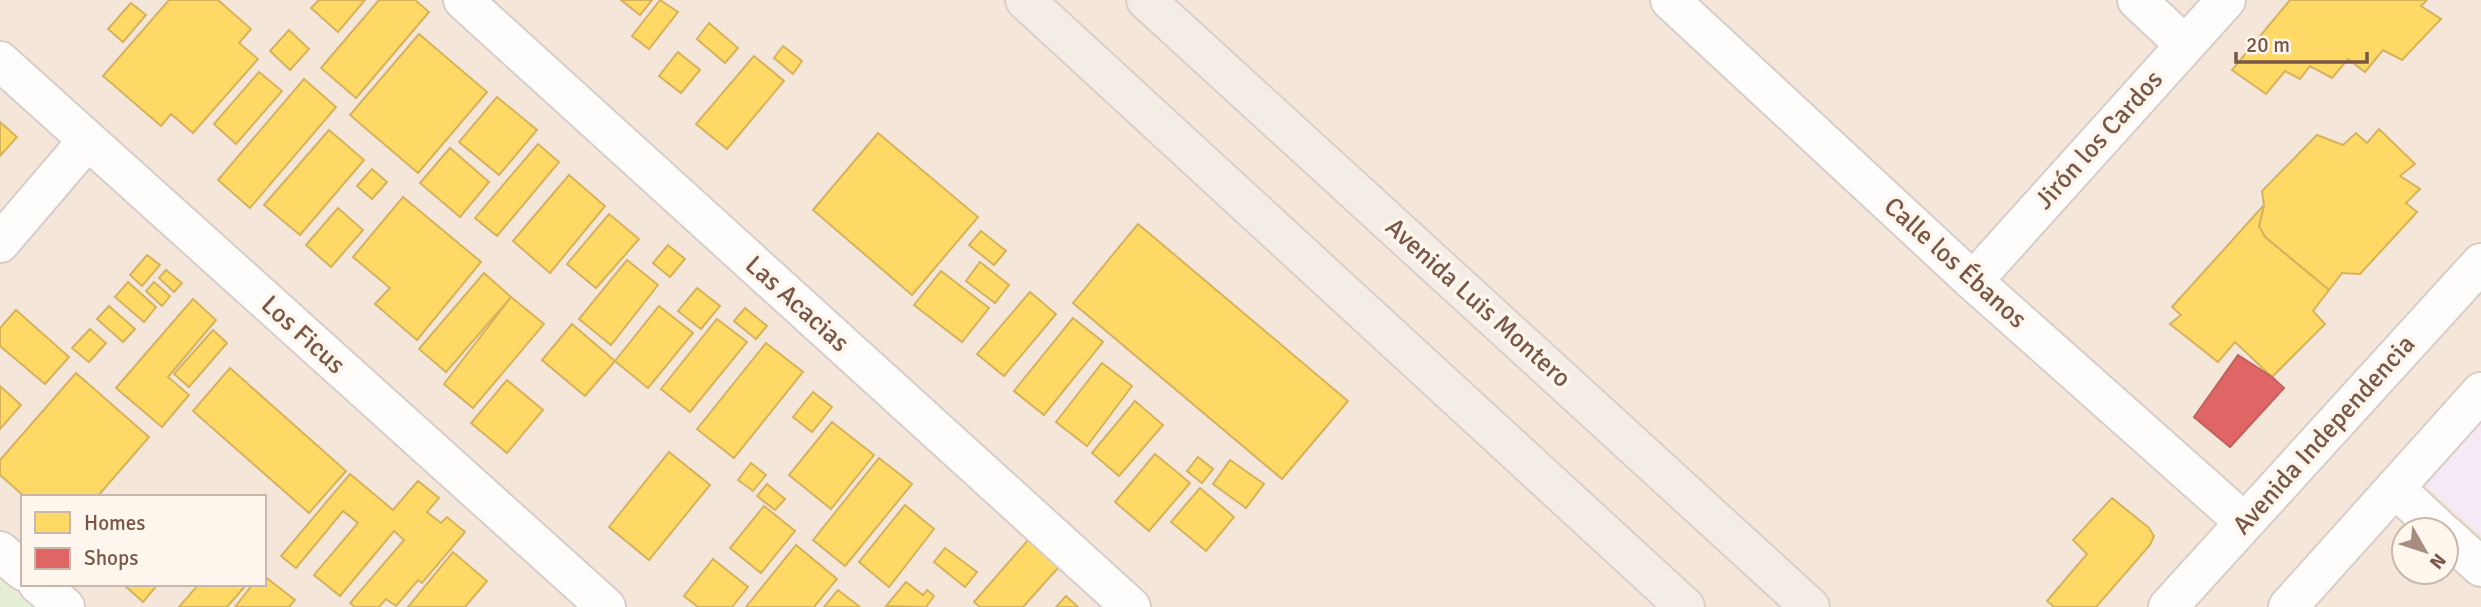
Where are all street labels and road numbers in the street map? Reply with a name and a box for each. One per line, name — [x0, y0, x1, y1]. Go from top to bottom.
street label: Jirón los Cardos — [2028, 64, 2170, 216]
street label: Calle los Ébanos — [1877, 191, 2033, 335]
street label: Avenida Luis Montero — [1379, 211, 1577, 395]
street label: Las Acacias — [738, 249, 856, 359]
street label: Los Ficus — [254, 289, 352, 381]
street label: Avenida Independencia — [2226, 329, 2422, 541]

